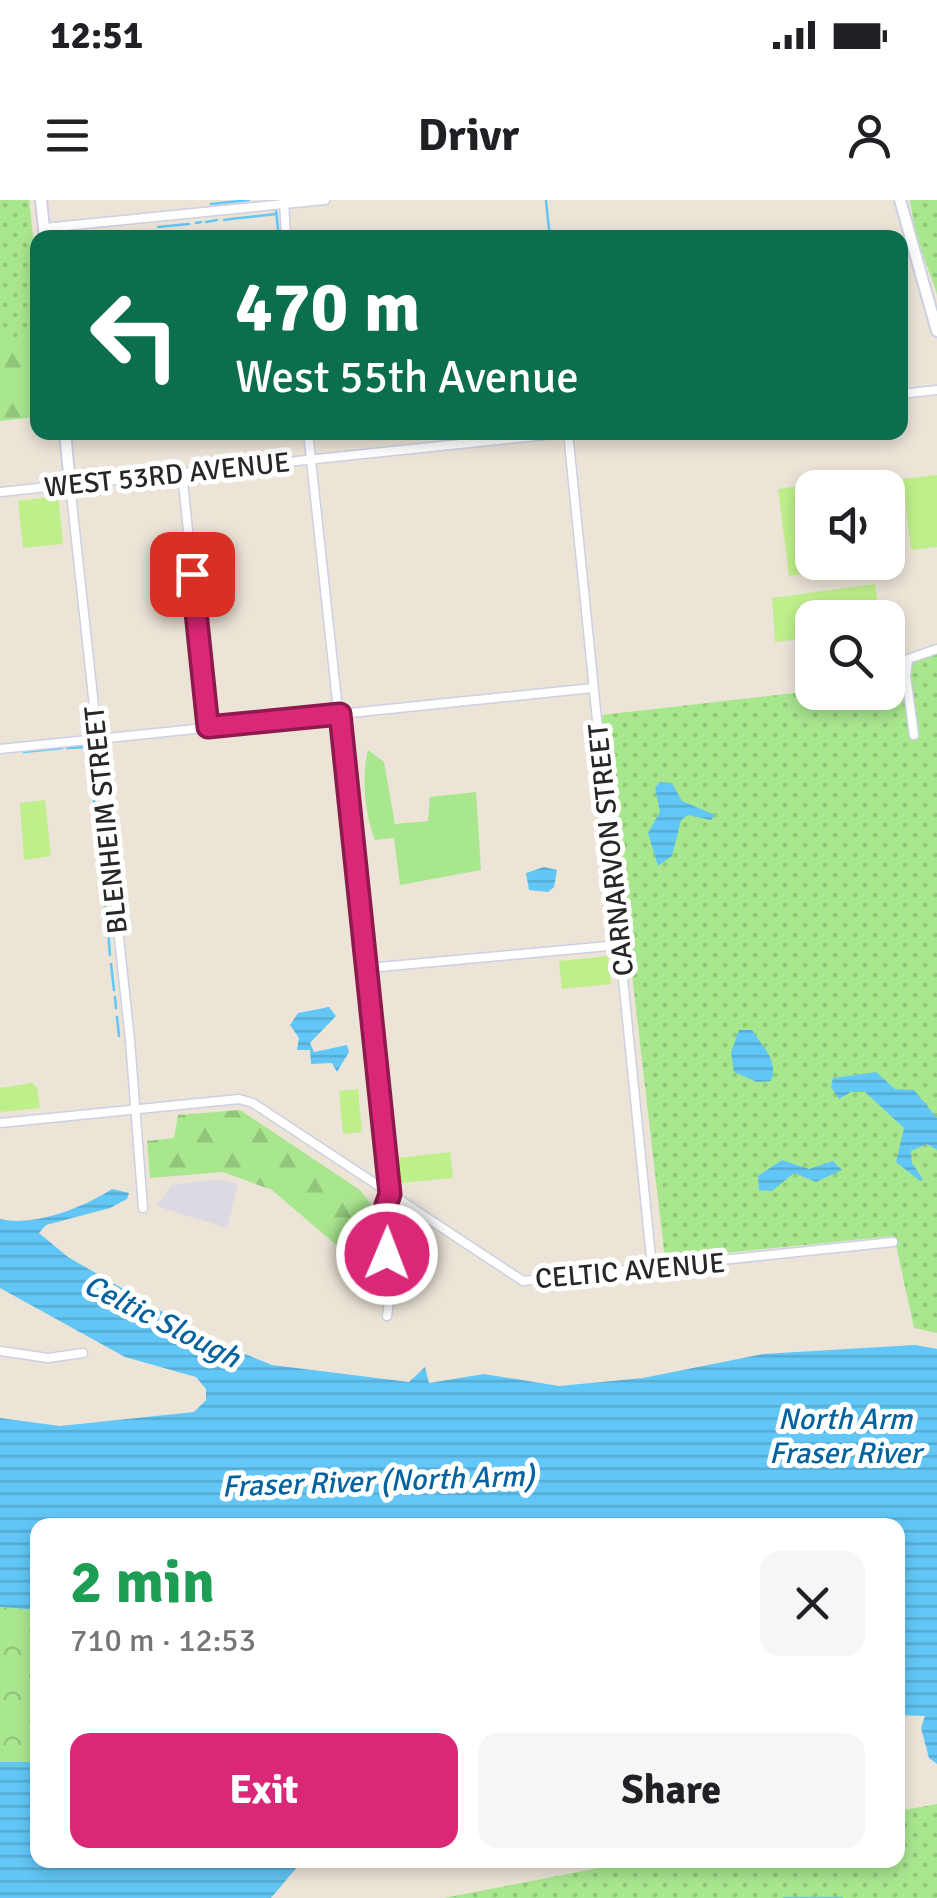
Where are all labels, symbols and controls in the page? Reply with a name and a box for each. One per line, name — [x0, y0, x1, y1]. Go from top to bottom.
text: 12:51 — [50, 12, 143, 59]
icon: menu — [40, 108, 95, 163]
text: Drivr — [418, 108, 519, 163]
icon: person — [842, 108, 897, 163]
text: 470 m — [235, 264, 420, 350]
icon: left — [70, 270, 200, 400]
text: West 55th Avenue — [235, 350, 579, 405]
street label: WEST 53RD AVENUE — [43, 445, 292, 505]
map controls — [795, 470, 905, 710]
button: sound — [795, 470, 905, 580]
pin — [150, 532, 235, 617]
icon: arrive — [165, 547, 220, 602]
button: search — [795, 600, 905, 710]
street label: BLENHEIM STREET — [77, 704, 135, 935]
street label: CARNARVON STREET — [581, 722, 641, 978]
position arrow — [335, 1202, 439, 1306]
street label: CELTIC AVENUE — [534, 1246, 726, 1296]
water label: Celtic Slough — [78, 1266, 247, 1377]
water label: North Arm Fraser River — [769, 1401, 925, 1472]
water label: Fraser River (North Arm) — [221, 1458, 536, 1505]
text: 2 min — [70, 1546, 215, 1620]
button: close — [760, 1551, 865, 1656]
text: 710 m · 12:53 — [70, 1621, 256, 1660]
button: Exit — [70, 1733, 458, 1848]
button: Share — [478, 1733, 865, 1848]

